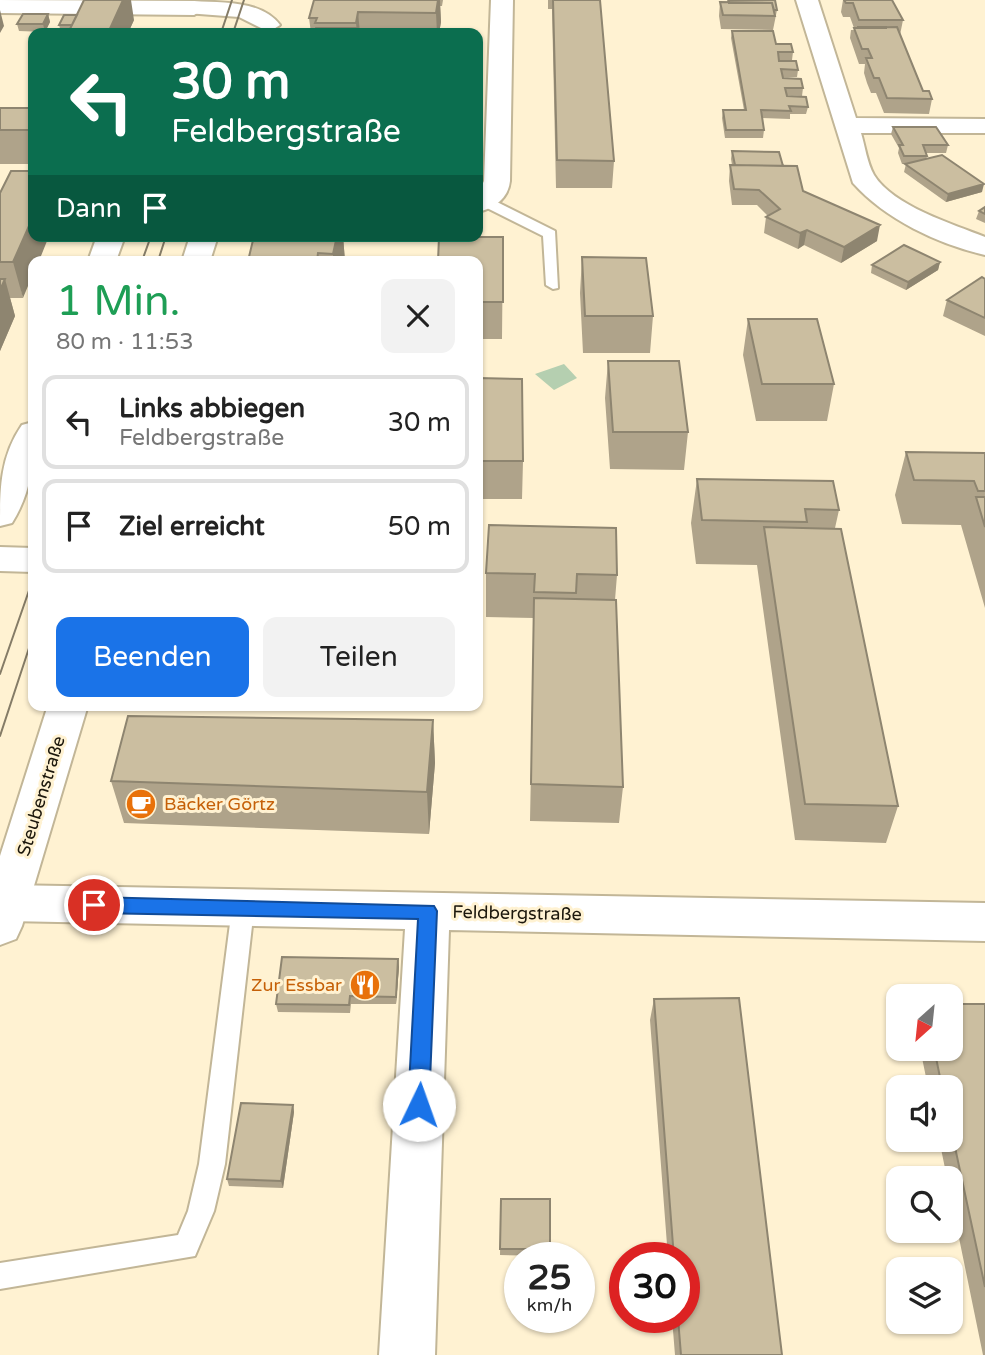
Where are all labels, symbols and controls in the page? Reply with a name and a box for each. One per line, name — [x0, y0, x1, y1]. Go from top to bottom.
text: 30 m — [171, 53, 290, 112]
icon: left — [56, 56, 147, 147]
text: Feldbergstraße — [171, 113, 401, 151]
icon: arrive — [136, 189, 174, 227]
text: Dann — [56, 193, 122, 224]
text: 1 Min. — [56, 276, 180, 327]
button: close — [381, 279, 455, 353]
text: 80 m · 11:53 — [56, 328, 194, 356]
text: Links abbiegen — [119, 393, 305, 424]
icon: left — [60, 403, 98, 441]
text: 30 m — [388, 407, 451, 438]
text: Feldbergstraße — [119, 424, 284, 452]
icon: arrive — [60, 507, 98, 545]
text: Ziel erreicht — [119, 511, 265, 542]
text: 50 m — [388, 511, 451, 542]
button: Beenden — [56, 617, 249, 697]
button: Teilen — [263, 617, 455, 697]
street label: Steubenstraße — [12, 733, 70, 859]
cafe icon: Bäcker Görtz — [124, 787, 158, 821]
place label: Bäcker Görtz — [164, 793, 275, 815]
pin — [64, 875, 124, 935]
icon: arrive — [75, 886, 113, 924]
street label: Feldbergstraße — [452, 901, 582, 925]
restaurant icon: Zur Essbar — [348, 968, 382, 1002]
place label: Zur Essbar — [251, 974, 342, 996]
north arrow — [886, 984, 962, 1060]
map controls — [886, 984, 963, 1334]
position arrow — [382, 1068, 456, 1142]
button: sound — [886, 1075, 963, 1152]
button: search — [886, 1166, 963, 1243]
speed limit sign: 30 — [609, 1242, 700, 1333]
text: 25 — [528, 1257, 571, 1299]
button: layers — [886, 1257, 963, 1334]
text: km/h — [527, 1294, 572, 1316]

